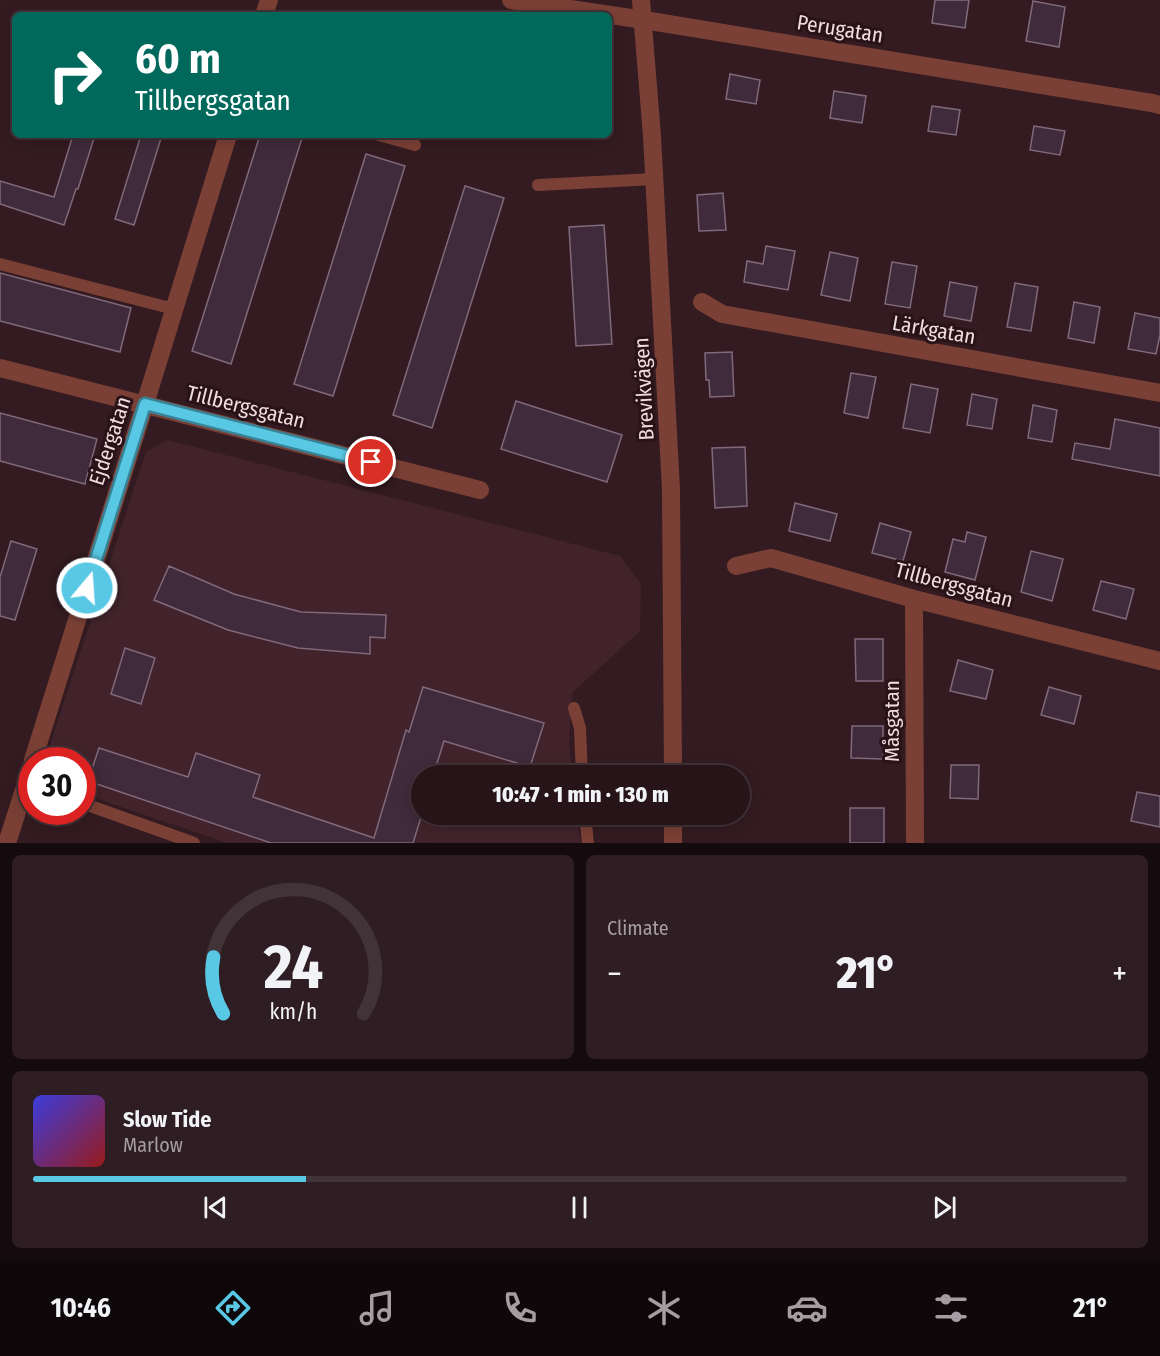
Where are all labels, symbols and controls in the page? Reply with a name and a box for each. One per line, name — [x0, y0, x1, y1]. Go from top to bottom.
street label: Perugatan — [795, 9, 885, 49]
text: 60 m — [135, 34, 221, 84]
icon: right — [36, 36, 114, 114]
text: Tillbergsgatan — [135, 85, 291, 117]
street label: Lärkgatan — [890, 310, 978, 350]
street label: Brevikvägen — [628, 337, 660, 441]
street label: Tillbergsgatan — [184, 380, 308, 434]
street label: Ejdergatan — [83, 393, 137, 489]
pin — [345, 436, 396, 487]
icon: arrive — [354, 445, 387, 478]
position arrow — [55, 556, 119, 620]
street label: Tillbergsgatan — [892, 557, 1016, 613]
street label: Måsgatan — [879, 680, 905, 762]
speed limit sign: 30 — [18, 747, 96, 825]
text: 10:47 · 1 min · 130 m — [492, 781, 669, 808]
text: Climate — [607, 916, 669, 940]
text: 24 — [262, 930, 323, 1005]
text: 21° — [836, 946, 897, 1000]
text: − — [607, 954, 622, 994]
text: + — [1112, 954, 1127, 994]
text: km/h — [269, 999, 317, 1025]
text: Slow Tide — [123, 1106, 211, 1133]
text: Marlow — [123, 1133, 183, 1157]
icon: previous — [199, 1191, 232, 1224]
icon: pause — [563, 1191, 596, 1224]
icon: next — [928, 1191, 961, 1224]
icon: directions — [212, 1287, 254, 1329]
icon: music — [356, 1287, 398, 1329]
icon: phone — [499, 1287, 541, 1329]
icon: climate — [643, 1287, 685, 1329]
icon: car — [786, 1287, 828, 1329]
icon: filters — [930, 1287, 972, 1329]
text: 10:46 — [51, 1292, 111, 1324]
text: 21° — [1073, 1292, 1109, 1324]

